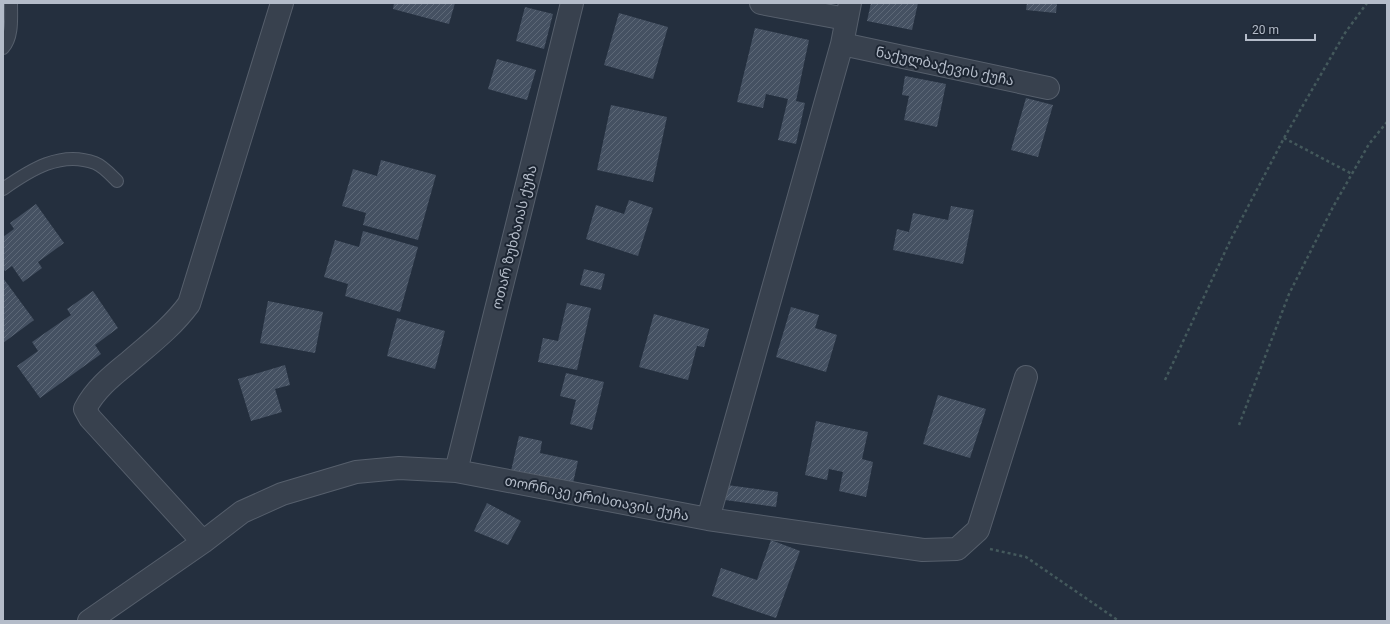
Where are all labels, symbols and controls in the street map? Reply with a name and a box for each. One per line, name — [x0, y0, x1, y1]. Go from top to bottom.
scale bar — [1246, 16, 1315, 42]
text: 20 m — [1252, 23, 1279, 37]
street label: ნაქულბაქევის ქუჩა — [874, 44, 1016, 89]
street label: ოთარ ზუხბაიას ქუჩა — [488, 163, 541, 311]
street label: თორნიკე ერისთავის ქუჩა — [503, 472, 690, 525]

